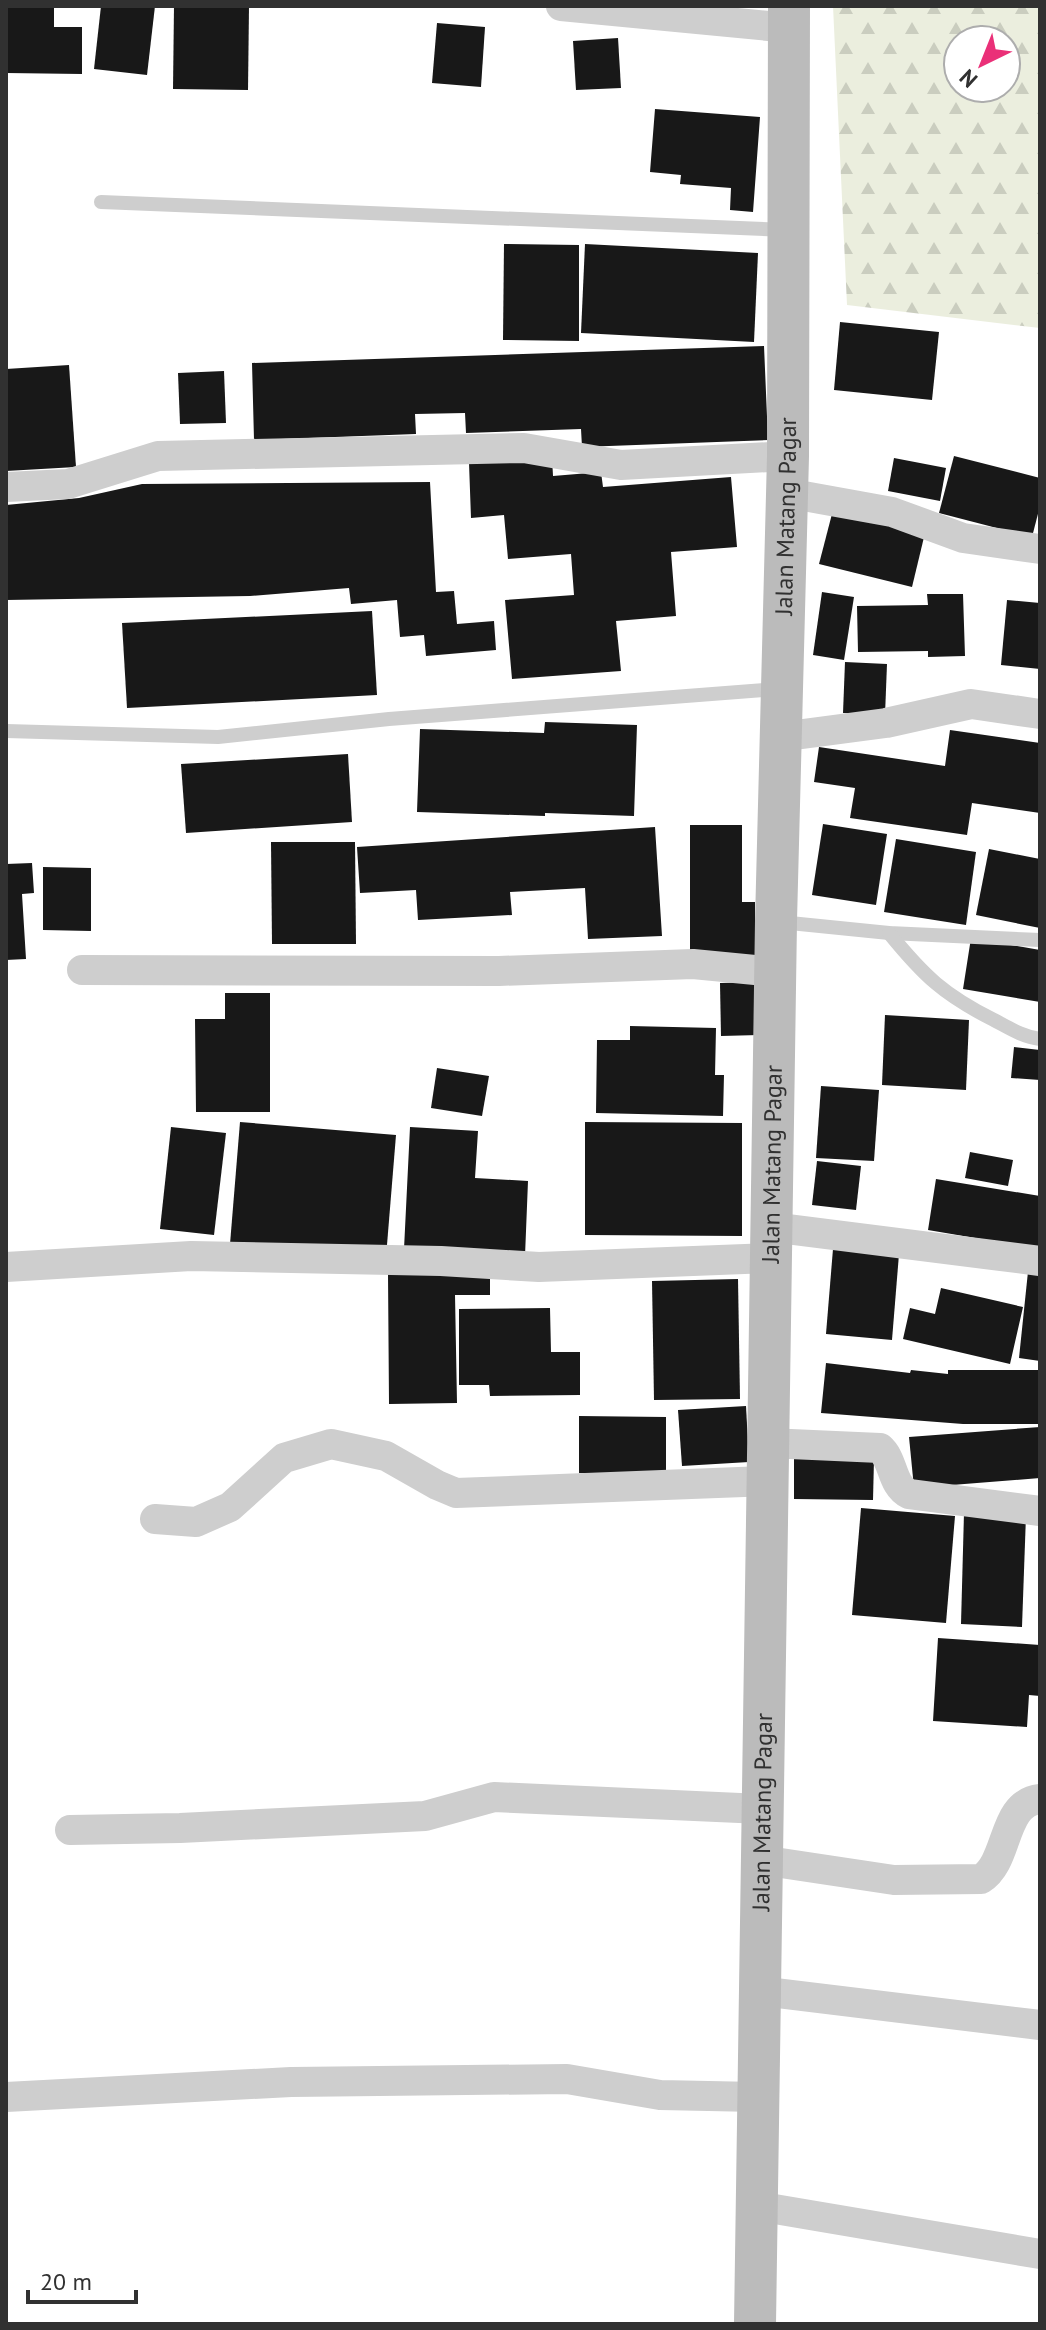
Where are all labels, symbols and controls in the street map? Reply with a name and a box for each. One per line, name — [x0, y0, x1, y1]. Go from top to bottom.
north arrow — [942, 24, 1022, 104]
text: N — [954, 63, 983, 94]
street label: Jalan Matang Pagar — [768, 417, 803, 617]
street label: Jalan Matang Pagar — [755, 1065, 789, 1264]
street label: Jalan Matang Pagar — [745, 1713, 779, 1912]
scale bar — [28, 2254, 136, 2304]
text: 20 m — [40, 2266, 92, 2297]

